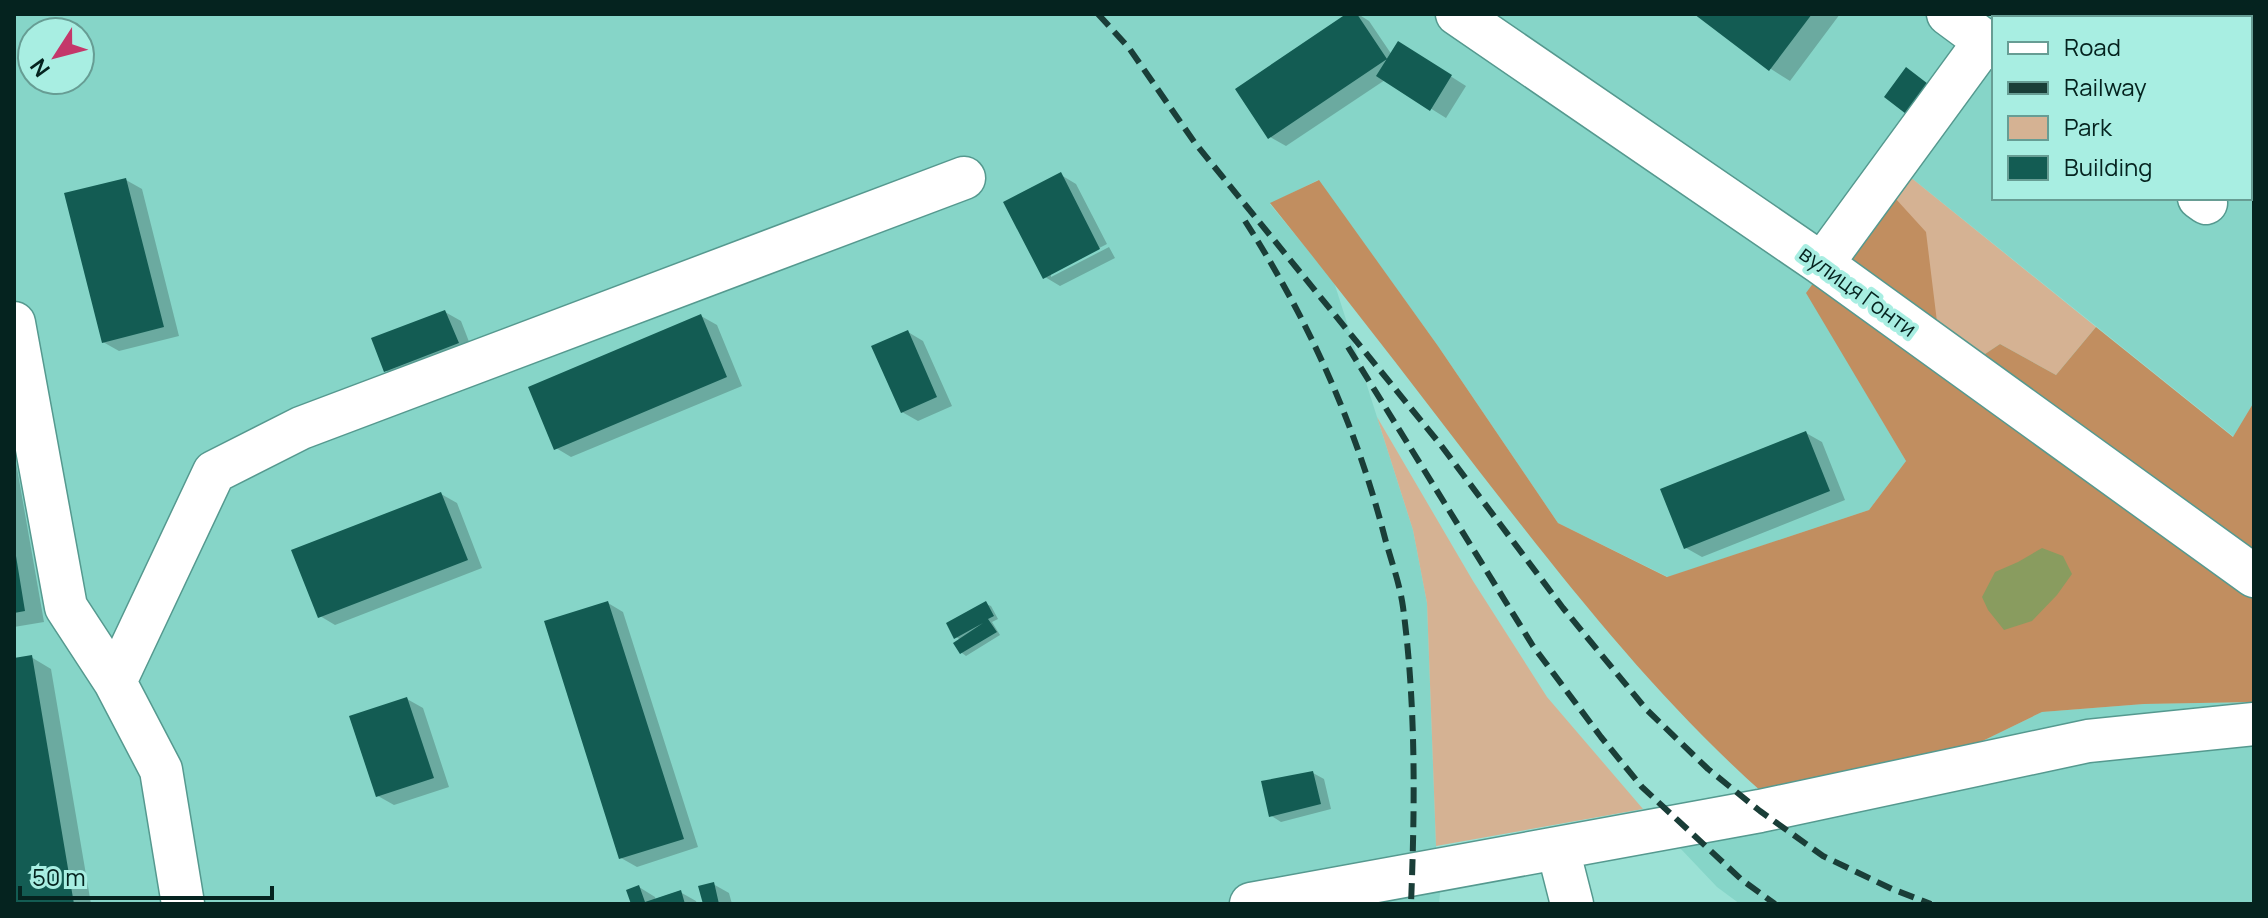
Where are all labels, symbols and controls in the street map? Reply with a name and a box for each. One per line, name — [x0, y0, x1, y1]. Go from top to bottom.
north arrow — [16, 16, 96, 96]
legend — [1992, 16, 2252, 200]
text: Road — [2064, 30, 2121, 63]
text: N — [23, 53, 57, 83]
text: Railway — [2064, 70, 2147, 103]
text: Park — [2064, 110, 2113, 143]
text: Building — [2064, 150, 2152, 183]
street label: вулиця Гонти — [1793, 238, 1923, 344]
scale bar — [20, 850, 272, 900]
text: 50 m — [32, 860, 86, 893]

